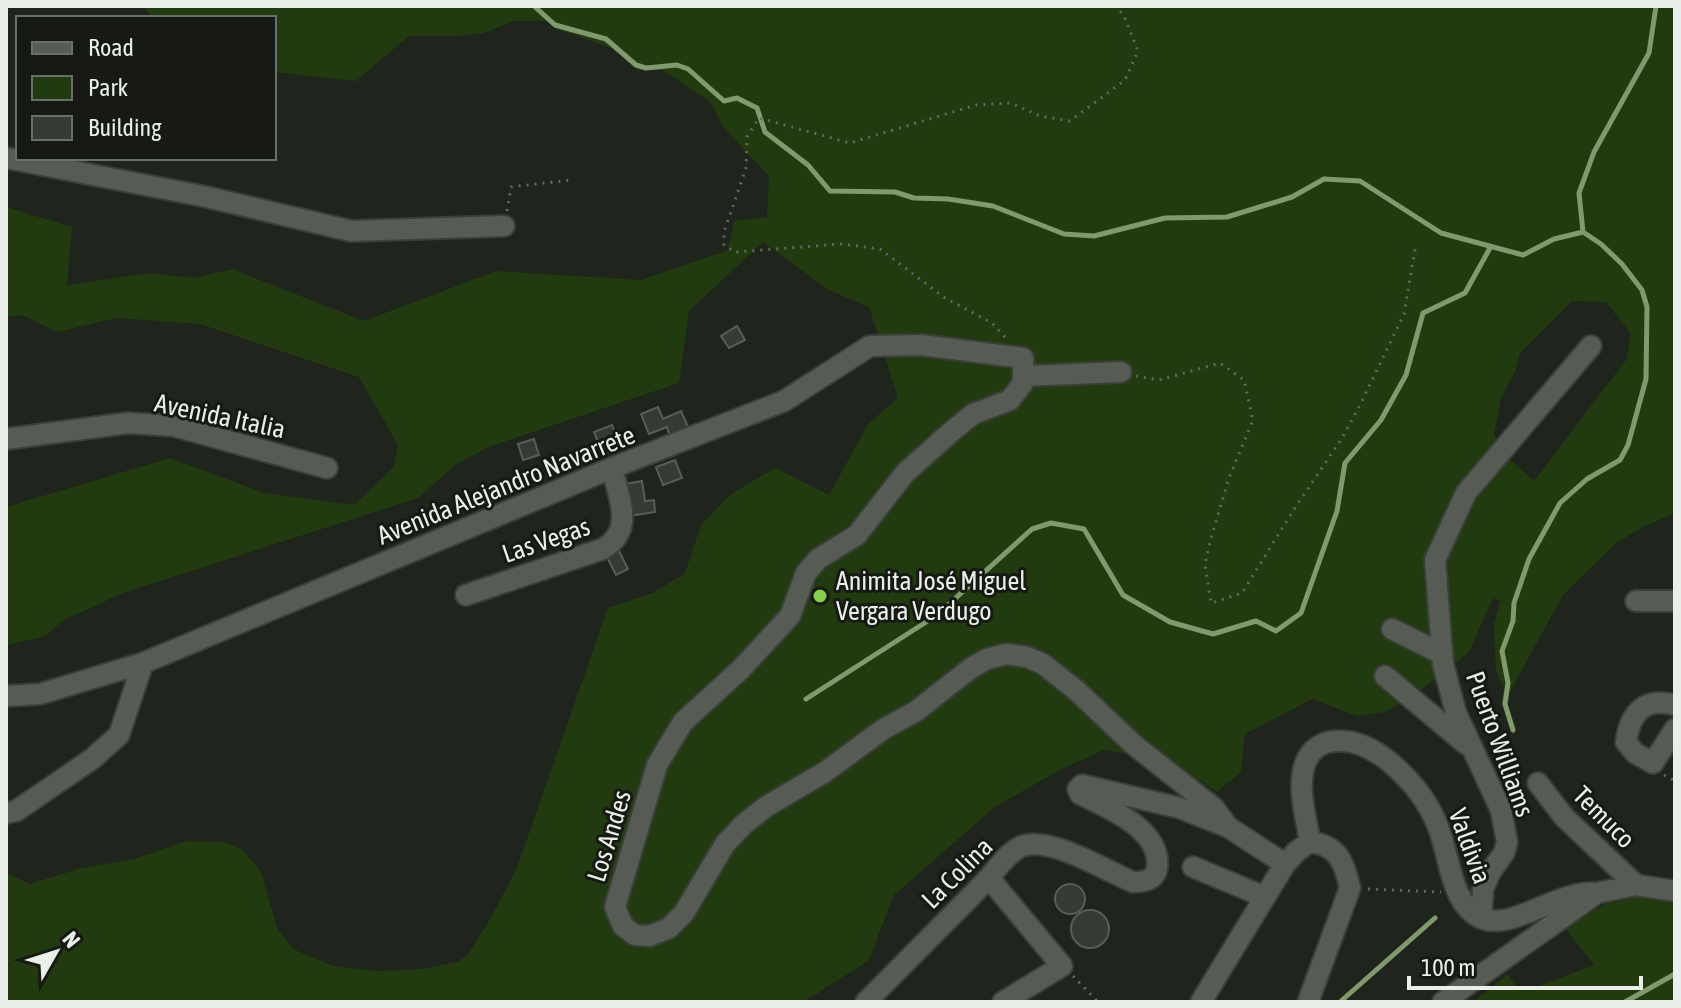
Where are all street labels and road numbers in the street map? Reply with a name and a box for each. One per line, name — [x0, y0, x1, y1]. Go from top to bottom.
street label: Avenida Italia — [152, 388, 288, 444]
street label: Avenida Alejandro Navarrete — [373, 420, 639, 550]
street label: Las Vegas — [498, 511, 594, 569]
street label: Puerto Williams — [1460, 667, 1540, 821]
street label: Temuco — [1567, 780, 1641, 854]
street label: Los Andes — [581, 787, 637, 885]
street label: Valdivia — [1443, 804, 1497, 888]
street label: La Colina — [916, 832, 998, 914]

